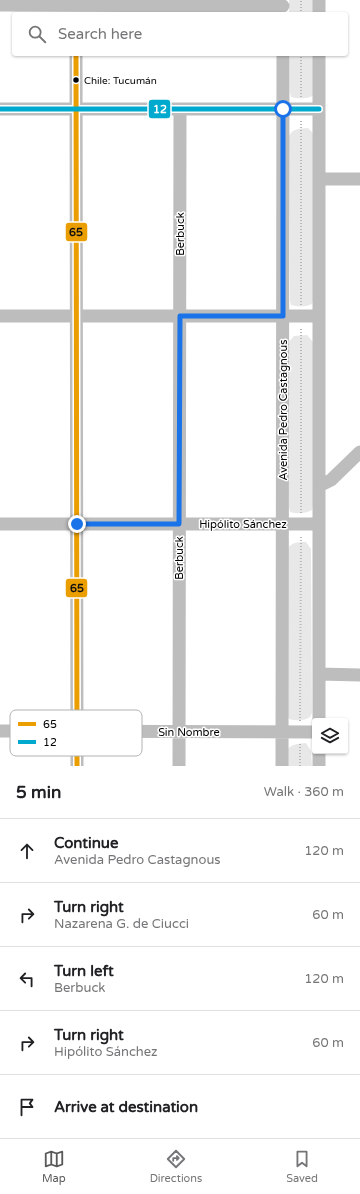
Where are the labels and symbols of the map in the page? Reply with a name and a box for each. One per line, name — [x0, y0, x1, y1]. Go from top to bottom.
marker: Chile: Tucumán — [71, 75, 81, 85]
place label: Chile: Tucumán — [84, 75, 157, 87]
line badge: 12 — [148, 99, 171, 119]
route start — [274, 100, 292, 118]
text: 12 — [153, 103, 167, 116]
street label: Berbuck — [174, 212, 187, 256]
line badge: 65 — [65, 222, 88, 242]
text: 65 — [69, 226, 83, 239]
street label: Avenida Pedro Castagnous — [277, 340, 290, 480]
route end — [68, 515, 86, 533]
street label: Hipólito Sánchez — [199, 518, 287, 531]
street label: Berbuck — [173, 536, 186, 580]
line badge: 65 — [65, 578, 88, 598]
text: 65 — [70, 582, 84, 595]
legend — [10, 710, 142, 756]
text: 65 — [43, 718, 57, 731]
street label: Sin Nombre — [158, 726, 220, 739]
text: 12 — [43, 736, 57, 749]

